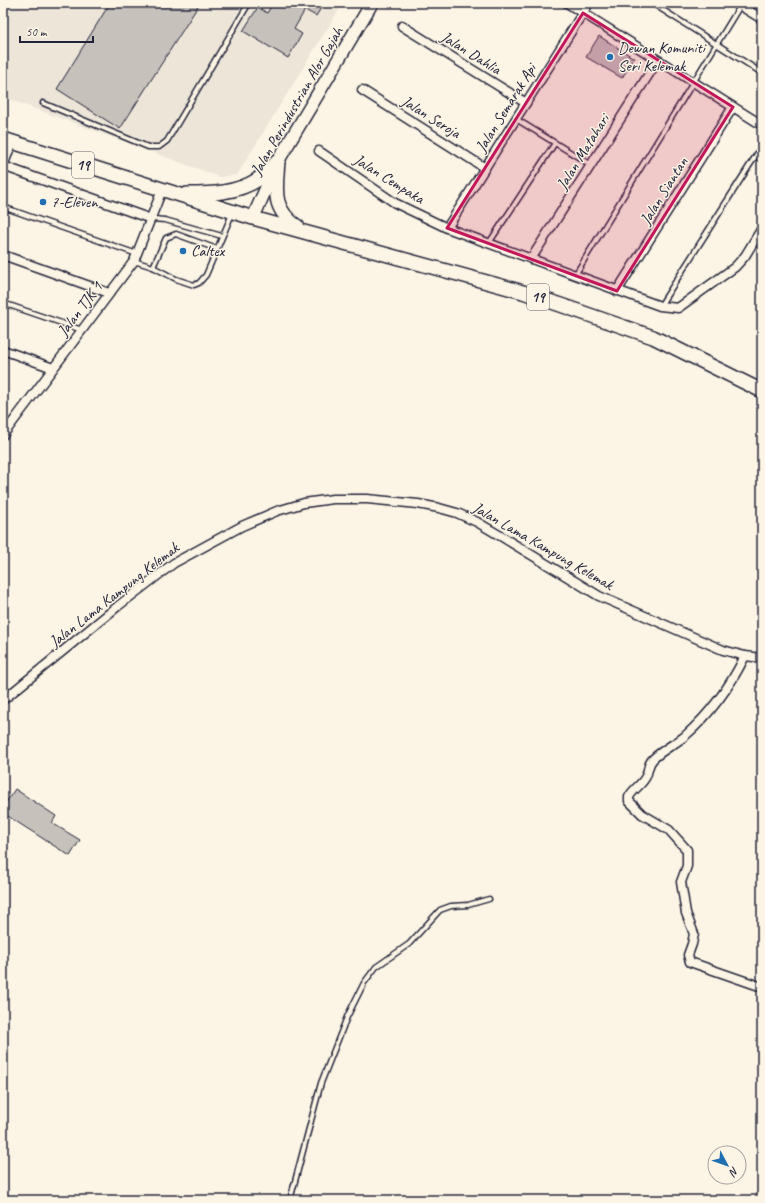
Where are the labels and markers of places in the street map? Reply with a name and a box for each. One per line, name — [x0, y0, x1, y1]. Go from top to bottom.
place label: Dewan Komuniti Seri Kelemak — [618, 38, 707, 76]
marker: Dewan Komuniti Seri Kelemak — [605, 52, 615, 62]
place label: 7-Eleven — [51, 192, 98, 212]
marker: 7-Eleven — [38, 197, 48, 207]
place label: Caltex — [191, 241, 226, 261]
marker: Caltex — [178, 246, 188, 256]

